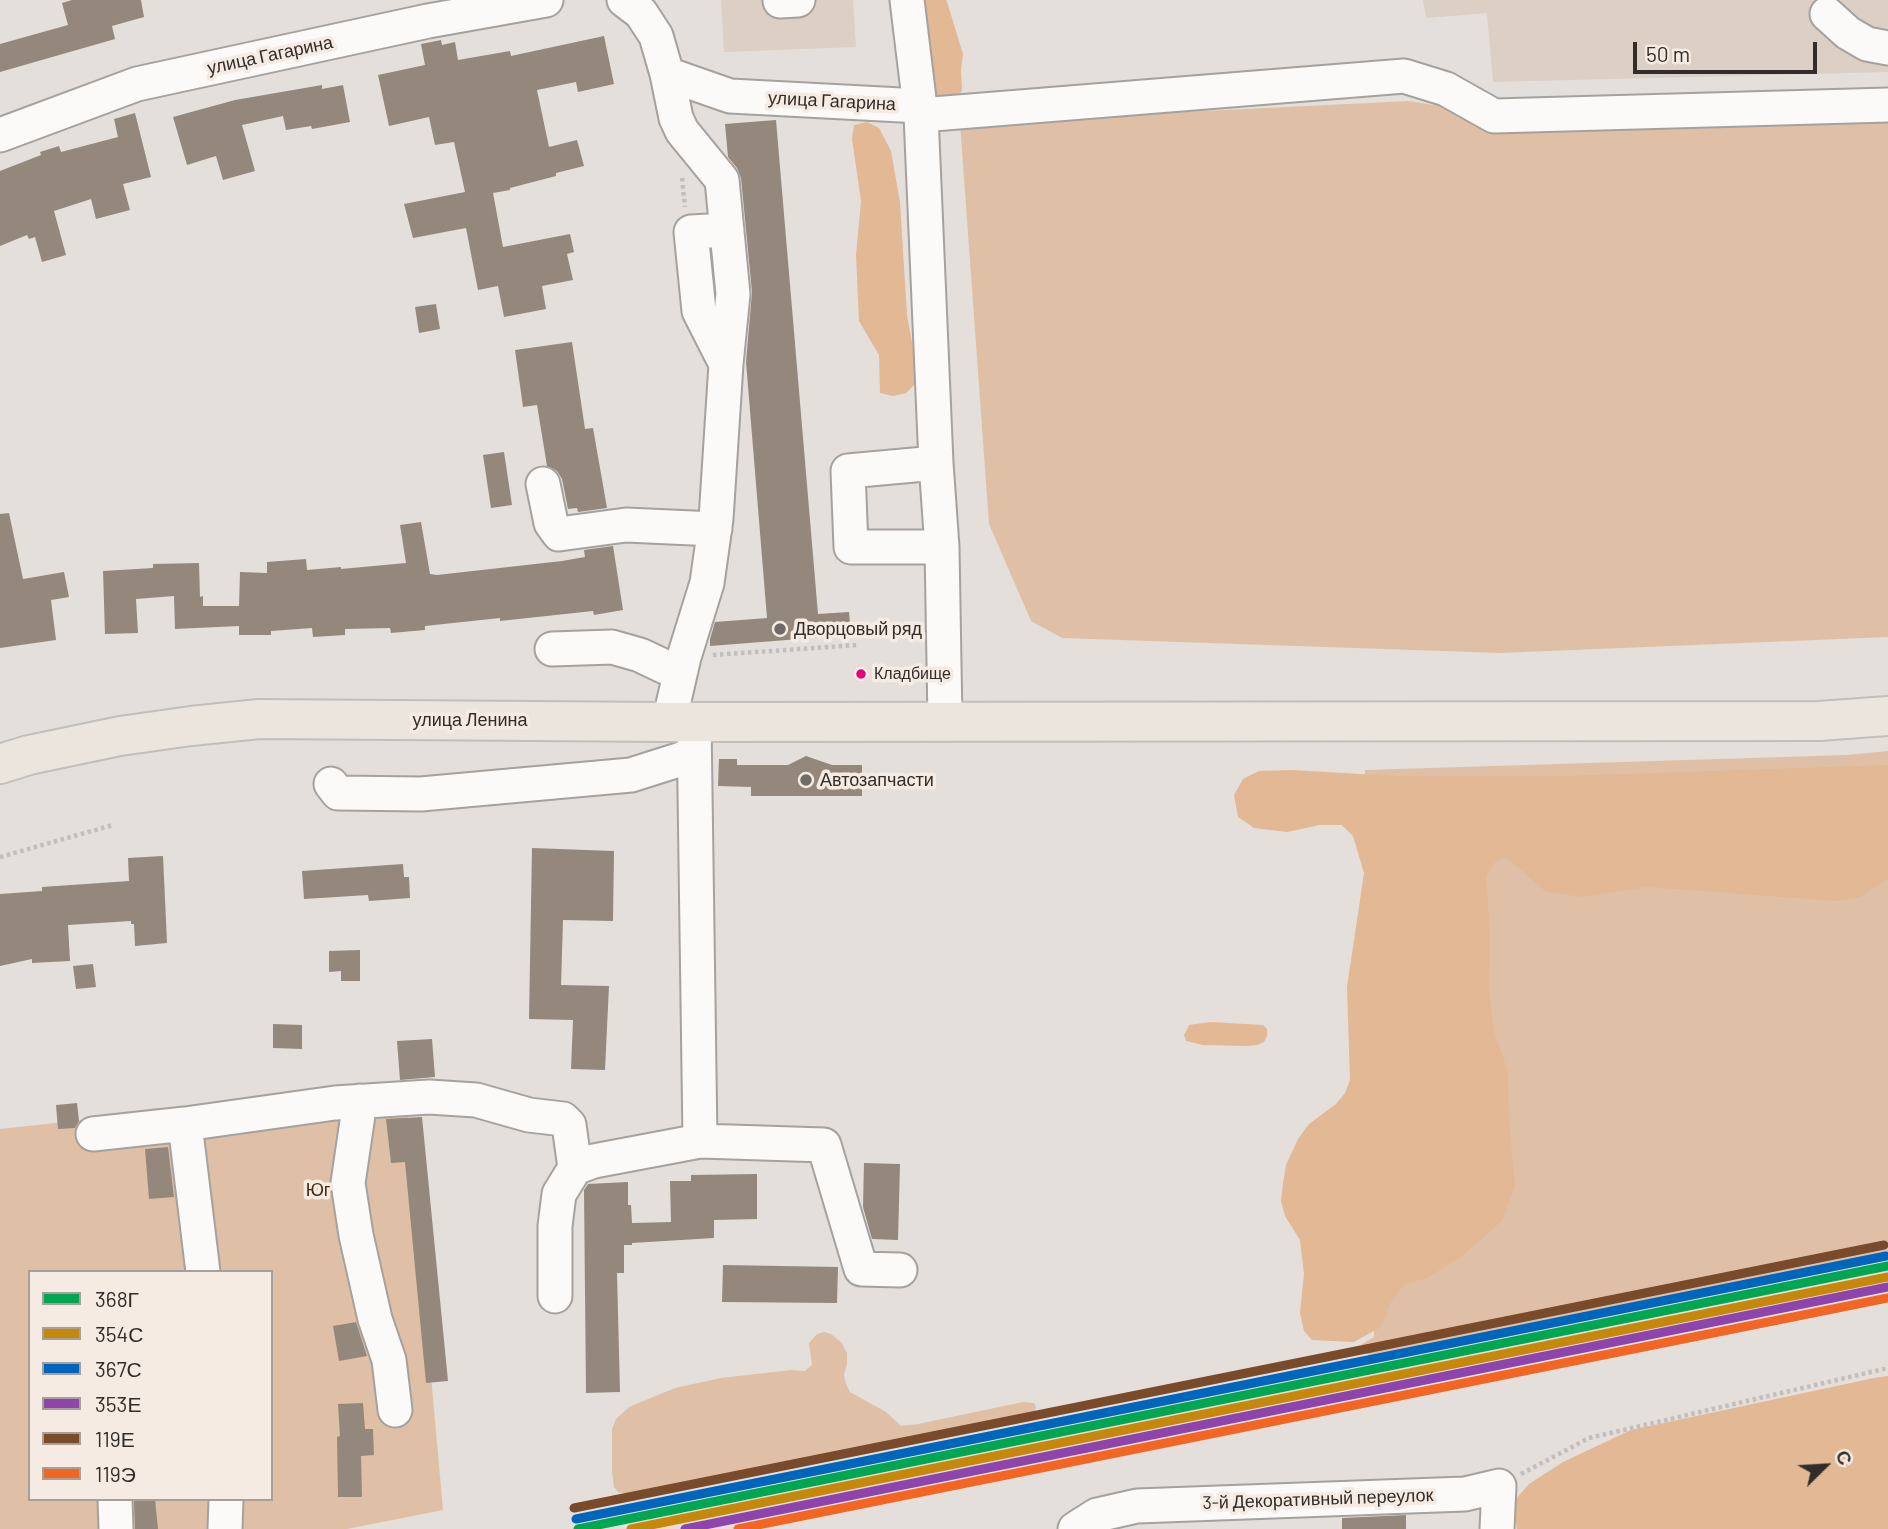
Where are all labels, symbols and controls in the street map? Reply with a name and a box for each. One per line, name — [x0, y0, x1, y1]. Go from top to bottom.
scale bar — [1636, 28, 1820, 72]
street label: улица Гагарина — [205, 31, 335, 79]
text: 50 m — [1646, 41, 1690, 66]
street label: улица Гагарина — [768, 87, 896, 115]
place label: Дворцовый ряд — [794, 618, 922, 640]
marker: Дворцовый ряд — [772, 621, 788, 637]
place label: Кладбище — [874, 664, 951, 684]
marker: Кладбище — [854, 667, 868, 681]
street label: улица Ленина — [413, 709, 527, 731]
place label: Автозапчасти — [820, 769, 934, 791]
marker: Автозапчасти — [798, 772, 814, 788]
park label: Юг — [306, 1179, 330, 1201]
legend — [28, 1270, 273, 1501]
text: 368Г — [95, 1286, 139, 1311]
text: 354С — [95, 1321, 143, 1346]
text: 367С — [95, 1356, 142, 1381]
text: 353Е — [95, 1391, 141, 1416]
text: 119Е — [95, 1426, 135, 1451]
north arrow — [1790, 1431, 1860, 1501]
text: С — [1831, 1446, 1858, 1468]
text: 119Э — [95, 1461, 136, 1486]
street label: 3-й Декоративный переулок — [1202, 1484, 1434, 1514]

